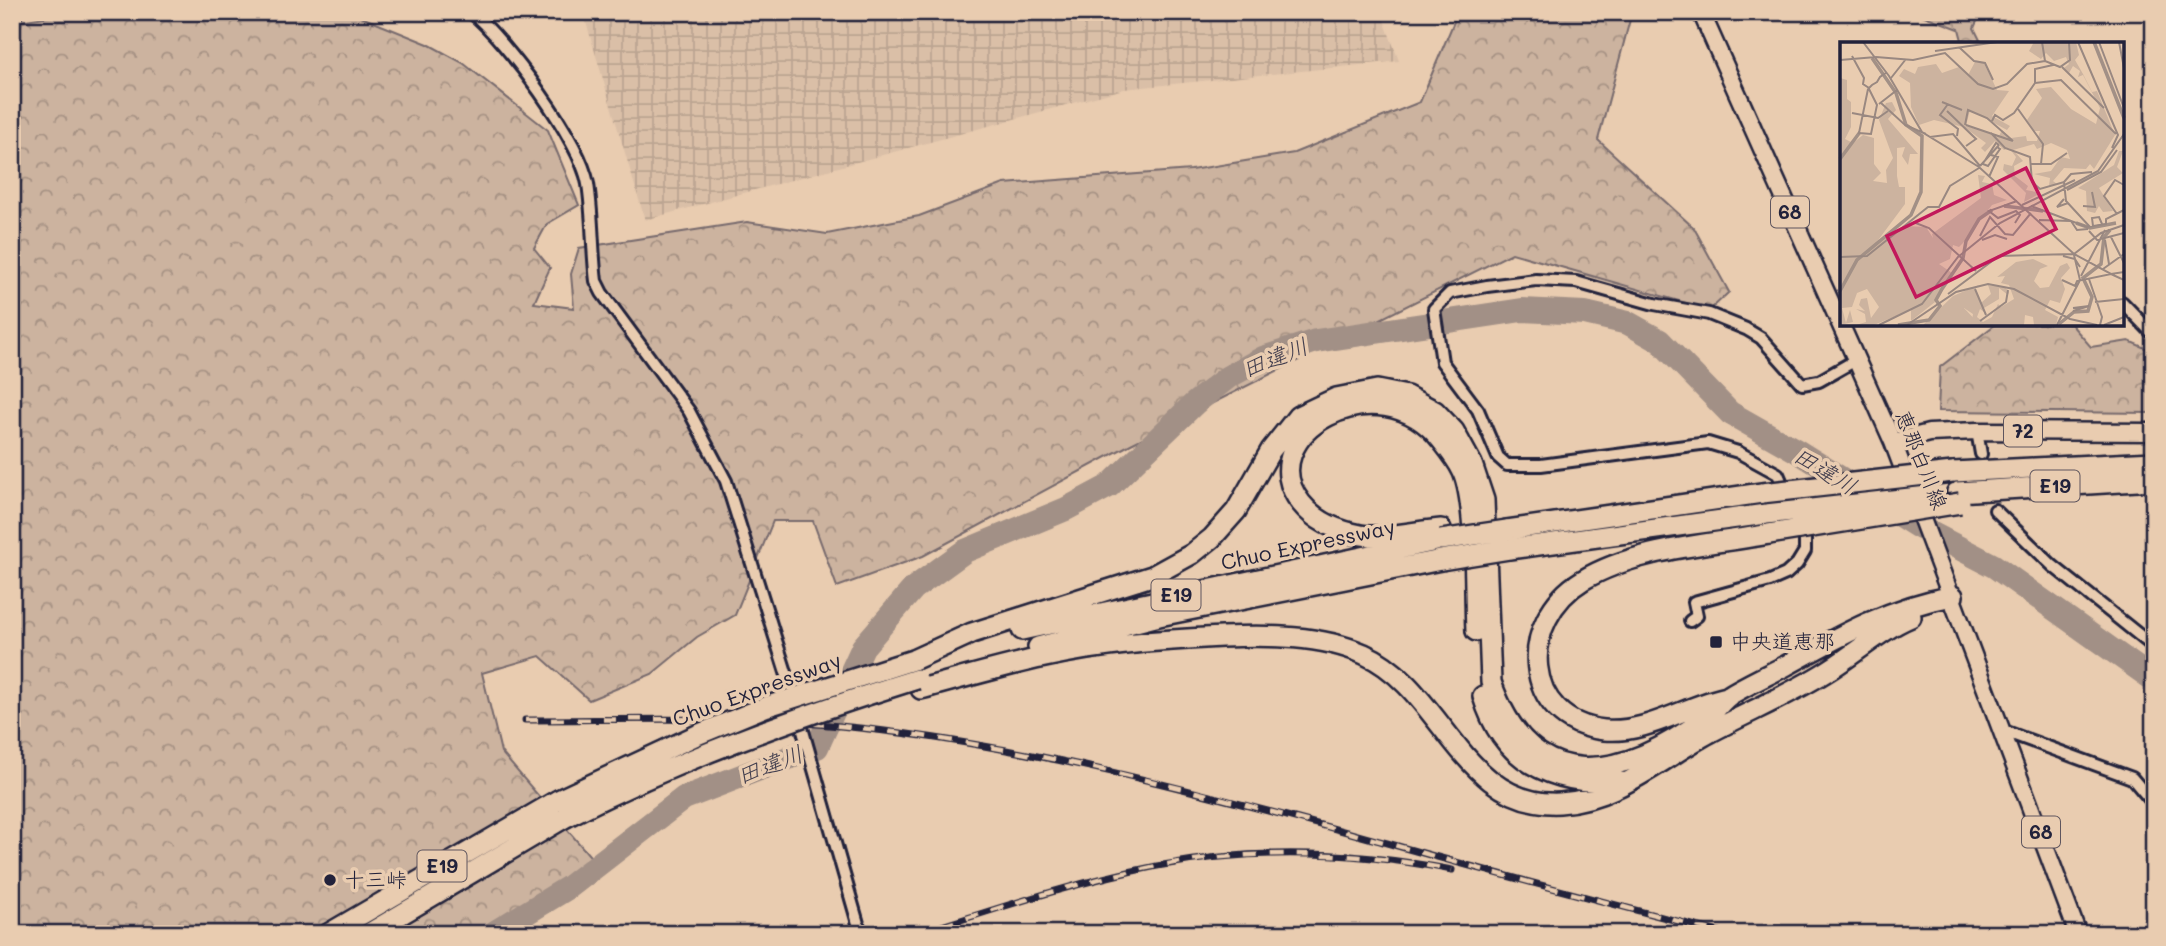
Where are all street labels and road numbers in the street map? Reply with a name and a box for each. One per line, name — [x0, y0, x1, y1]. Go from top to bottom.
road number: 68 — [1771, 196, 1809, 228]
street label: 恵那白川線 — [1890, 406, 1955, 513]
road number: 72 — [2004, 416, 2042, 446]
road number: E19 — [2030, 471, 2080, 502]
street label: Chuo Expressway — [1218, 512, 1397, 575]
road number: E19 — [1152, 580, 1200, 610]
street label: Chuo Expressway — [668, 646, 844, 732]
road number: 68 — [2022, 817, 2060, 848]
road number: E19 — [418, 850, 466, 881]

